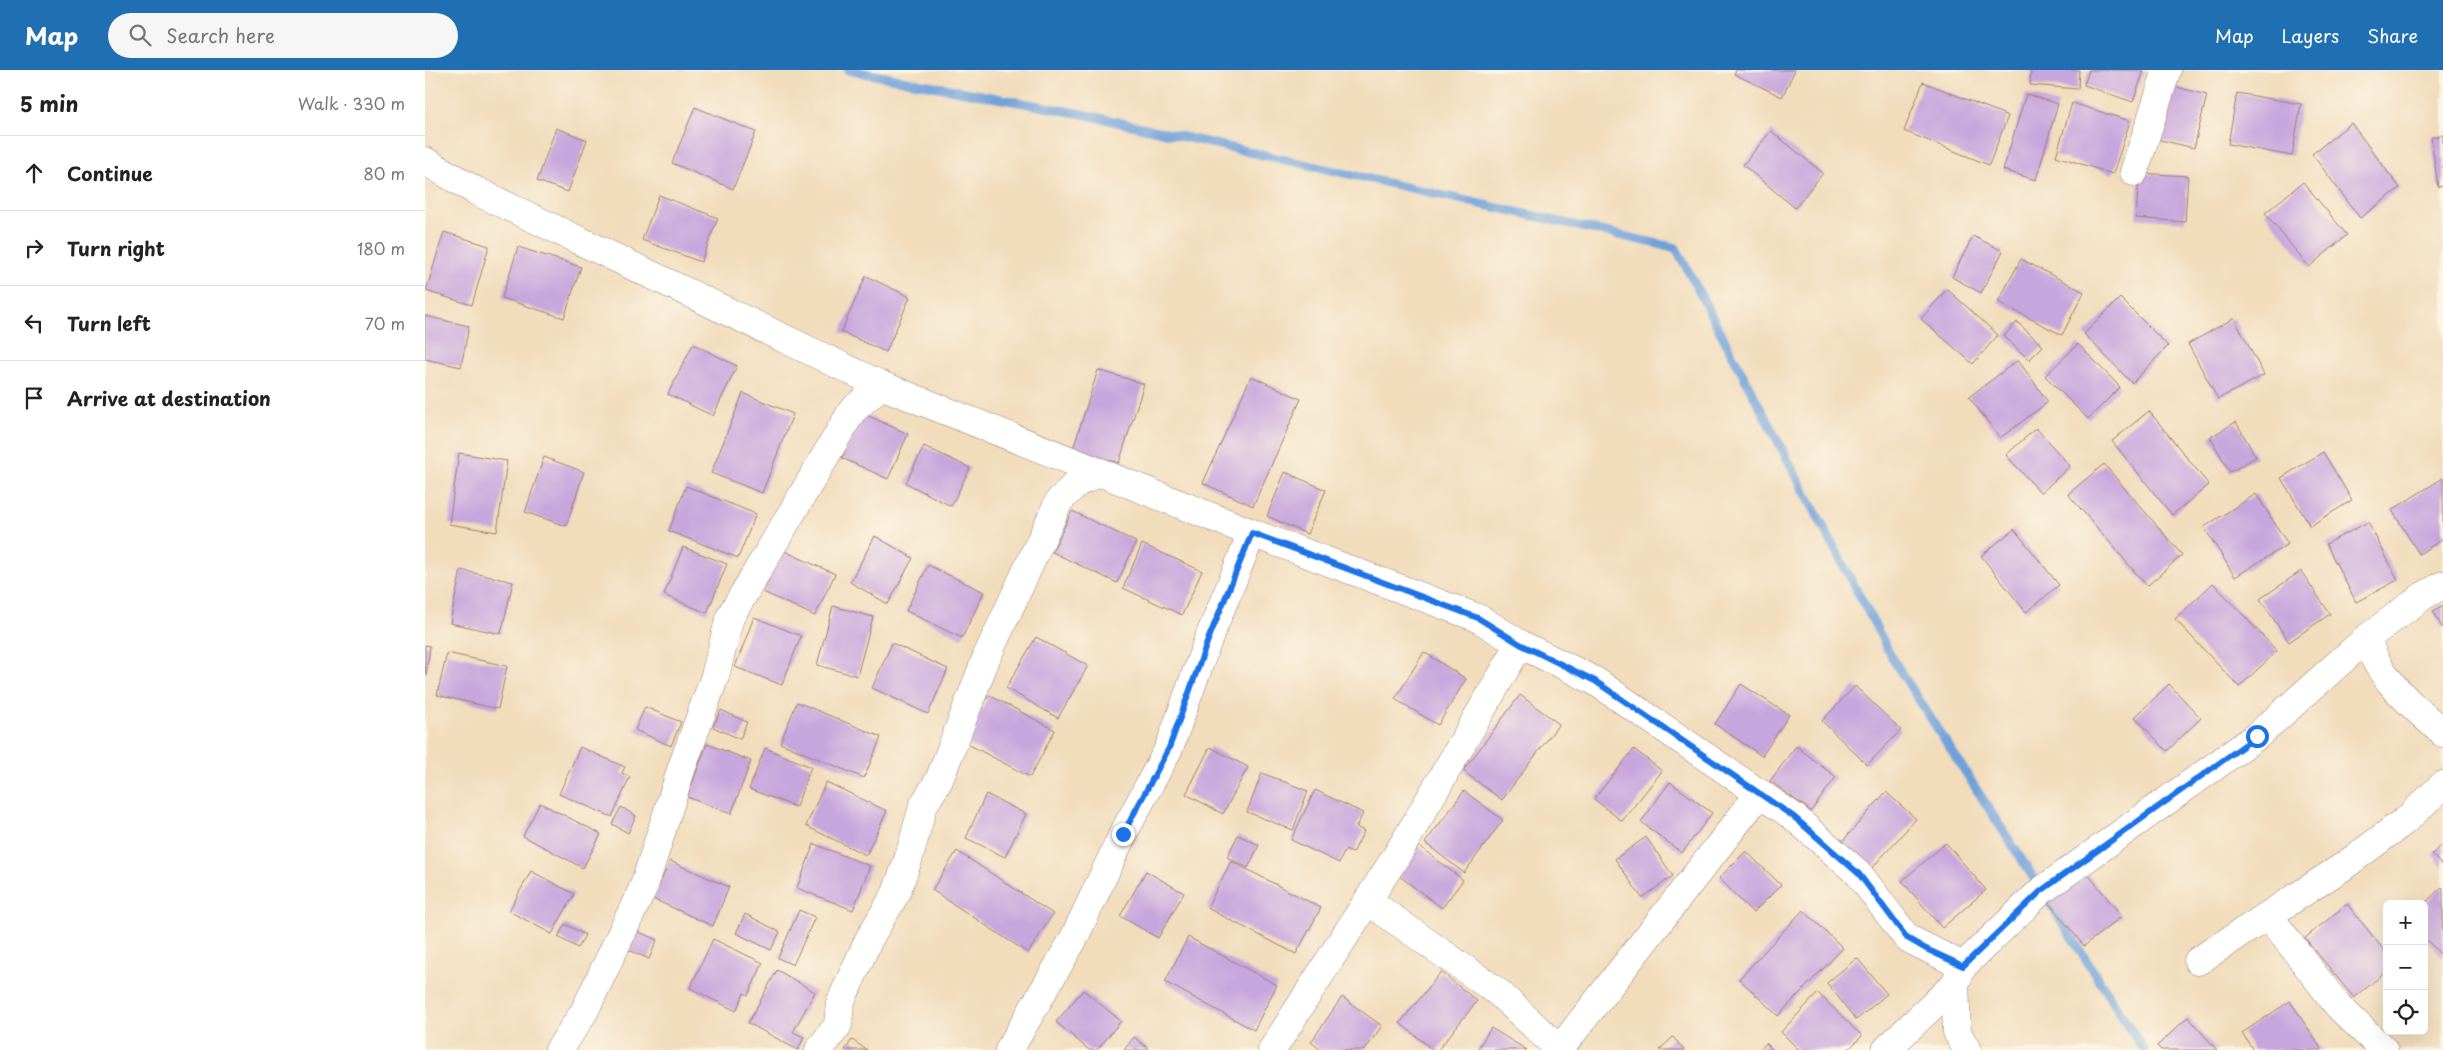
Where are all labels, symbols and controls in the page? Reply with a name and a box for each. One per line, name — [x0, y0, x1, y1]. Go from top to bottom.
search box — [108, 13, 458, 58]
text: Map — [25, 17, 78, 53]
icon: search — [126, 21, 154, 49]
text: Search here — [166, 21, 275, 49]
text: Map — [2215, 22, 2254, 49]
text: Layers — [2282, 22, 2339, 49]
text: Share — [2367, 22, 2418, 49]
text: 5 min — [20, 87, 78, 119]
text: Walk · 330 m — [298, 91, 405, 115]
icon: ahead — [20, 159, 48, 187]
text: Continue — [67, 159, 153, 187]
text: 80 m — [363, 161, 405, 185]
icon: right — [20, 234, 48, 262]
text: Turn right — [67, 234, 165, 262]
text: 180 m — [357, 236, 405, 260]
icon: left — [20, 309, 48, 337]
text: Turn left — [67, 309, 151, 337]
text: 70 m — [365, 311, 405, 335]
icon: arrive — [20, 384, 48, 412]
text: Arrive at destination — [67, 384, 271, 412]
route start — [2246, 725, 2269, 748]
route end — [1112, 823, 1135, 846]
map controls — [2383, 900, 2428, 1035]
button: + — [2383, 900, 2428, 945]
button: − — [2383, 945, 2428, 990]
button: locate — [2383, 990, 2428, 1035]

